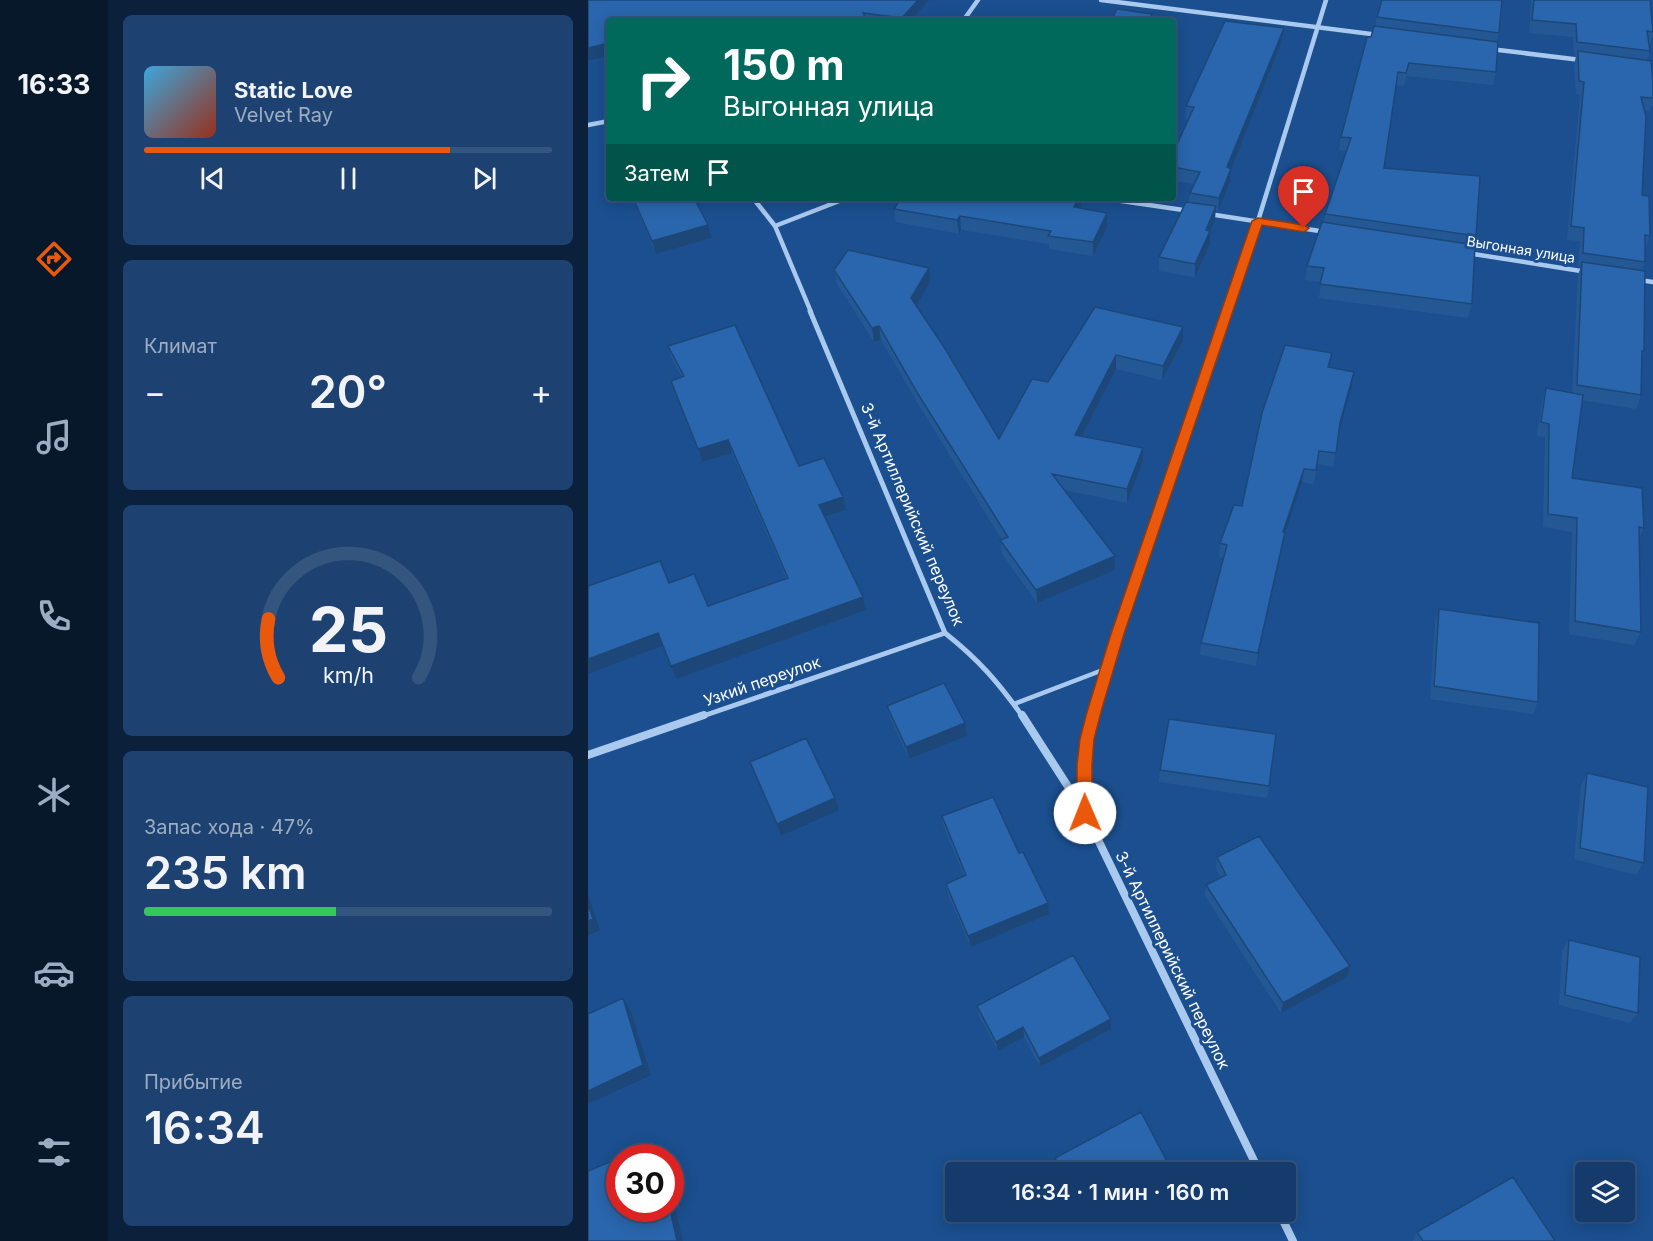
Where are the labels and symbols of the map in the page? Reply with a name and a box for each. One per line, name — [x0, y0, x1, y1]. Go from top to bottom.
pin — [1278, 166, 1329, 228]
street label: Выгонная улица — [1466, 232, 1576, 266]
street label: 3-й Артиллерийский переулок — [857, 400, 969, 629]
street label: Узкий переулок — [701, 652, 823, 710]
position arrow — [1053, 781, 1117, 845]
street label: 3-й Артиллерийский переулок — [1111, 848, 1235, 1073]
speed limit sign: 30 — [606, 1144, 684, 1222]

